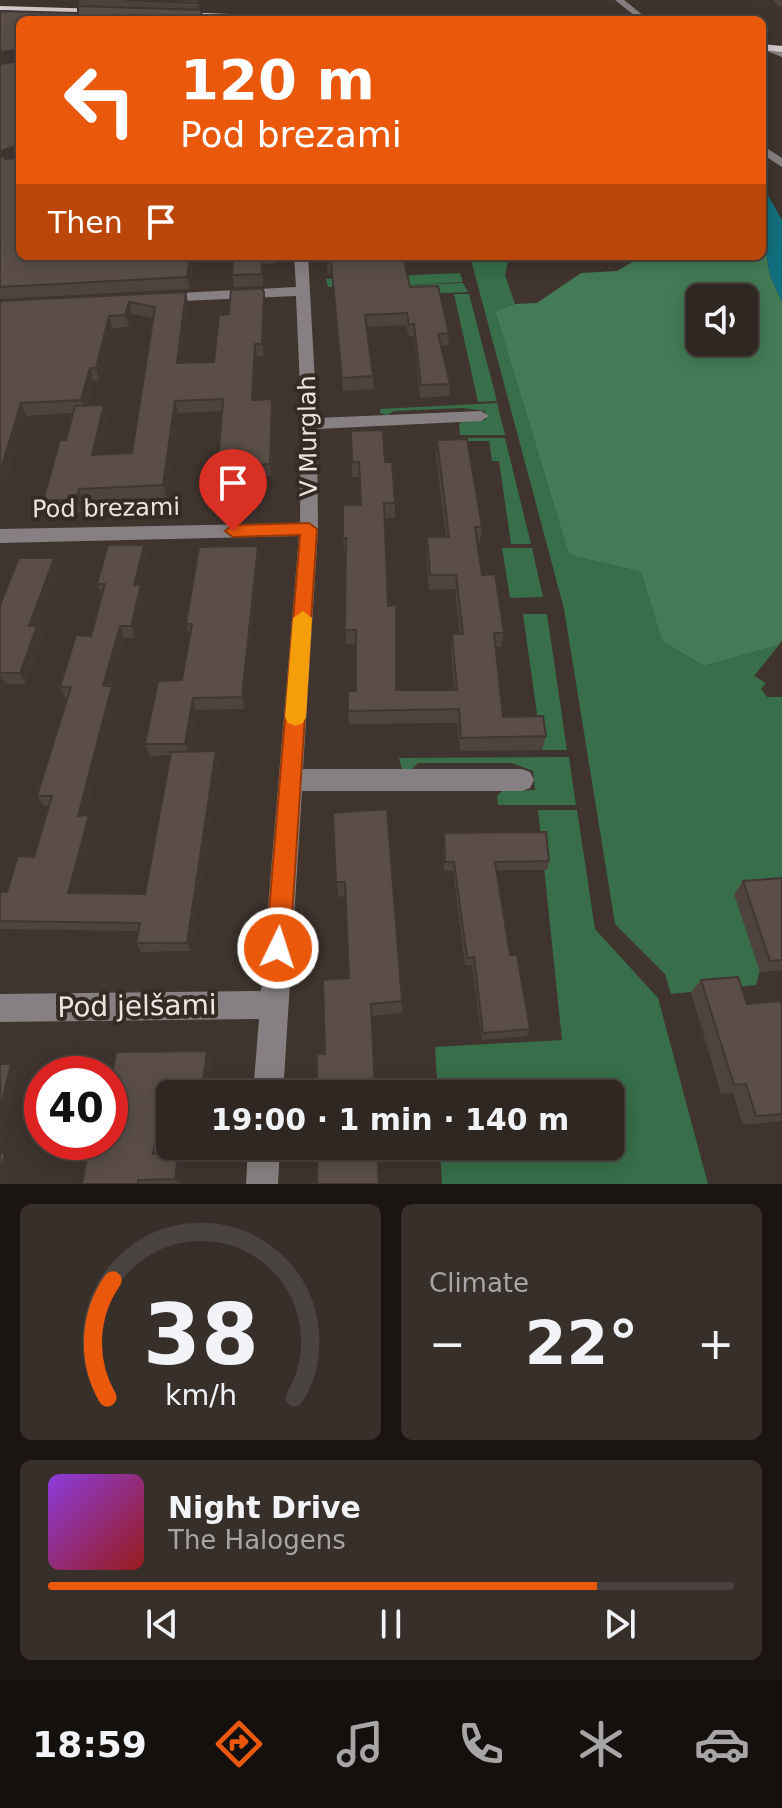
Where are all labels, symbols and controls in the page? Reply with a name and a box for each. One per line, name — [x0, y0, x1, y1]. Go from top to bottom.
text: 120 m — [180, 47, 375, 112]
icon: left — [48, 48, 152, 152]
text: Pod brezami — [180, 114, 402, 155]
icon: arrive — [139, 200, 183, 244]
text: Then — [48, 205, 123, 240]
map controls — [686, 284, 758, 356]
button: sound — [686, 284, 758, 356]
street label: V Murglah — [293, 375, 323, 497]
pin — [199, 449, 267, 531]
icon: arrive — [211, 461, 255, 505]
street label: Pod brezami — [32, 493, 180, 523]
position arrow — [236, 906, 320, 990]
street label: Pod jelšami — [57, 988, 217, 1024]
speed limit sign: 40 — [24, 1056, 128, 1160]
text: 19:00 · 1 min · 140 m — [211, 1102, 569, 1137]
text: Climate — [429, 1268, 529, 1298]
text: 38 — [143, 1287, 258, 1384]
text: 22° — [525, 1308, 638, 1378]
text: − — [429, 1318, 466, 1369]
text: + — [697, 1318, 734, 1369]
text: km/h — [164, 1378, 237, 1412]
text: Night Drive — [168, 1490, 361, 1525]
text: The Halogens — [168, 1525, 346, 1555]
icon: previous — [140, 1602, 184, 1646]
icon: pause — [369, 1602, 413, 1646]
icon: next — [598, 1602, 642, 1646]
icon: directions — [211, 1716, 267, 1772]
icon: music — [332, 1716, 388, 1772]
icon: phone — [453, 1716, 509, 1772]
icon: climate — [573, 1716, 629, 1772]
icon: car — [694, 1716, 750, 1772]
text: 18:59 — [32, 1724, 147, 1765]

